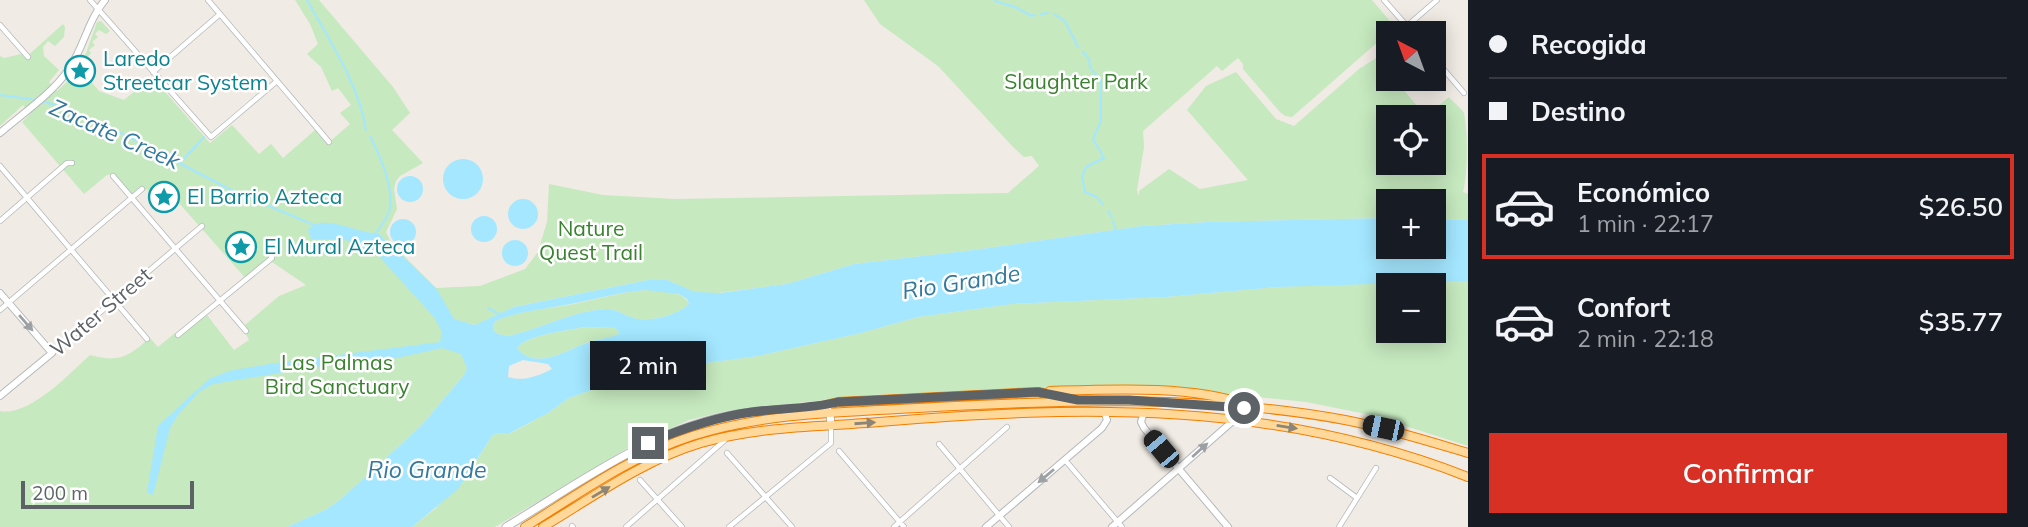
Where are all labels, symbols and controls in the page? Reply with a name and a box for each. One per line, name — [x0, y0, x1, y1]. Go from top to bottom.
north arrow — [1376, 21, 1446, 91]
map controls — [1376, 21, 1446, 343]
text: Recogida — [1531, 28, 1647, 61]
place label: Laredo Streetcar System — [103, 45, 268, 95]
place icon: Laredo Streetcar System — [63, 54, 97, 88]
park label: Slaughter Park — [1004, 68, 1148, 94]
water label: Zacate Creek — [46, 92, 186, 176]
text: Destino — [1531, 95, 1626, 128]
button: locate — [1376, 105, 1446, 175]
icon: car — [1493, 175, 1556, 238]
text: Económico — [1577, 176, 1710, 209]
place icon: El Barrio Azteca — [147, 180, 181, 214]
place label: El Barrio Azteca — [187, 183, 342, 209]
button: + — [1376, 189, 1446, 259]
text: $26.50 — [1919, 190, 2003, 223]
text: 1 min · 22:17 — [1577, 209, 1714, 238]
park label: Nature Quest Trail — [539, 215, 643, 265]
place icon: El Mural Azteca — [224, 230, 258, 264]
place label: El Mural Azteca — [264, 233, 415, 259]
water label: Rio Grande — [900, 258, 1022, 305]
street label: Water Street — [44, 261, 156, 361]
button: − — [1376, 273, 1446, 343]
icon: car — [1493, 290, 1556, 353]
text: Confort — [1577, 291, 1670, 324]
text: $35.77 — [1919, 305, 2003, 338]
one-way arrow — [18, 315, 33, 332]
text: 2 min · 22:18 — [1577, 324, 1714, 353]
callout: 2 min — [590, 342, 706, 390]
park label: Las Palmas Bird Sanctuary — [265, 349, 409, 399]
text: 2 min — [618, 351, 678, 380]
route start — [1228, 392, 1260, 424]
car — [1361, 413, 1406, 443]
one-way arrow — [854, 417, 876, 428]
one-way arrow — [1276, 422, 1298, 433]
car — [1140, 426, 1183, 472]
route end — [632, 427, 664, 459]
button: Confirmar — [1489, 433, 2007, 513]
one-way arrow — [1191, 442, 1209, 458]
water label: Rio Grande — [367, 455, 487, 484]
one-way arrow — [1038, 468, 1055, 483]
scale bar — [21, 478, 194, 510]
text: 200 m — [32, 481, 88, 505]
one-way arrow — [592, 486, 611, 498]

